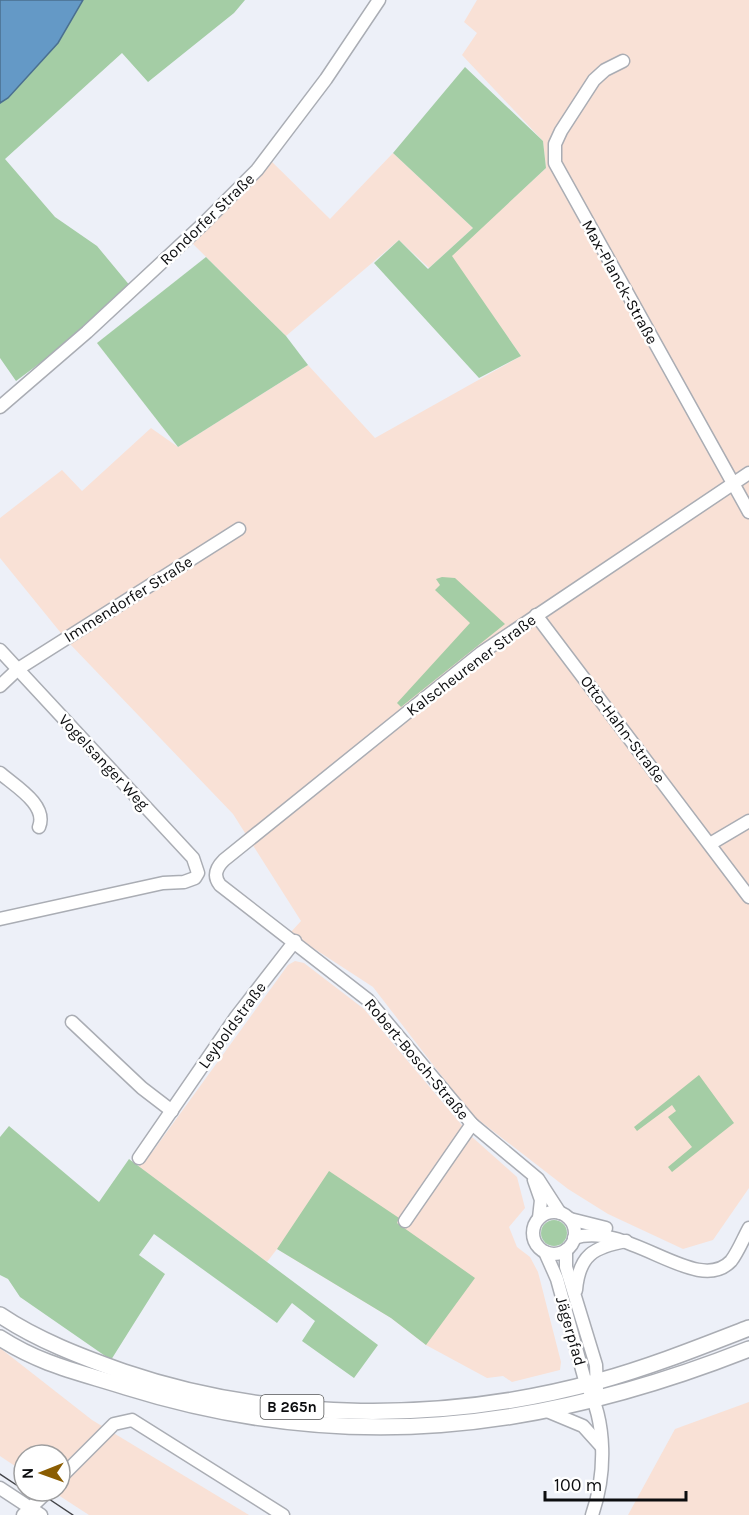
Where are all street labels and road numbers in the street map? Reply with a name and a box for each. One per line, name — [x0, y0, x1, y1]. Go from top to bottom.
street label: Rondorfer Straße — [156, 169, 258, 269]
street label: Max-Planck-Straße — [578, 217, 662, 347]
street label: Immendorfer Straße — [60, 552, 196, 646]
street label: Kalscheurener Straße — [403, 610, 539, 720]
street label: Otto-Hahn-Straße — [576, 672, 670, 786]
street label: Vogelsanger Weg — [55, 710, 153, 814]
street label: Leyboldstraße — [194, 978, 270, 1072]
street label: Robert-Bosch-Straße — [361, 994, 473, 1124]
street label: Jägerpfad — [552, 1294, 590, 1368]
road number: B 265n — [260, 1395, 324, 1419]

